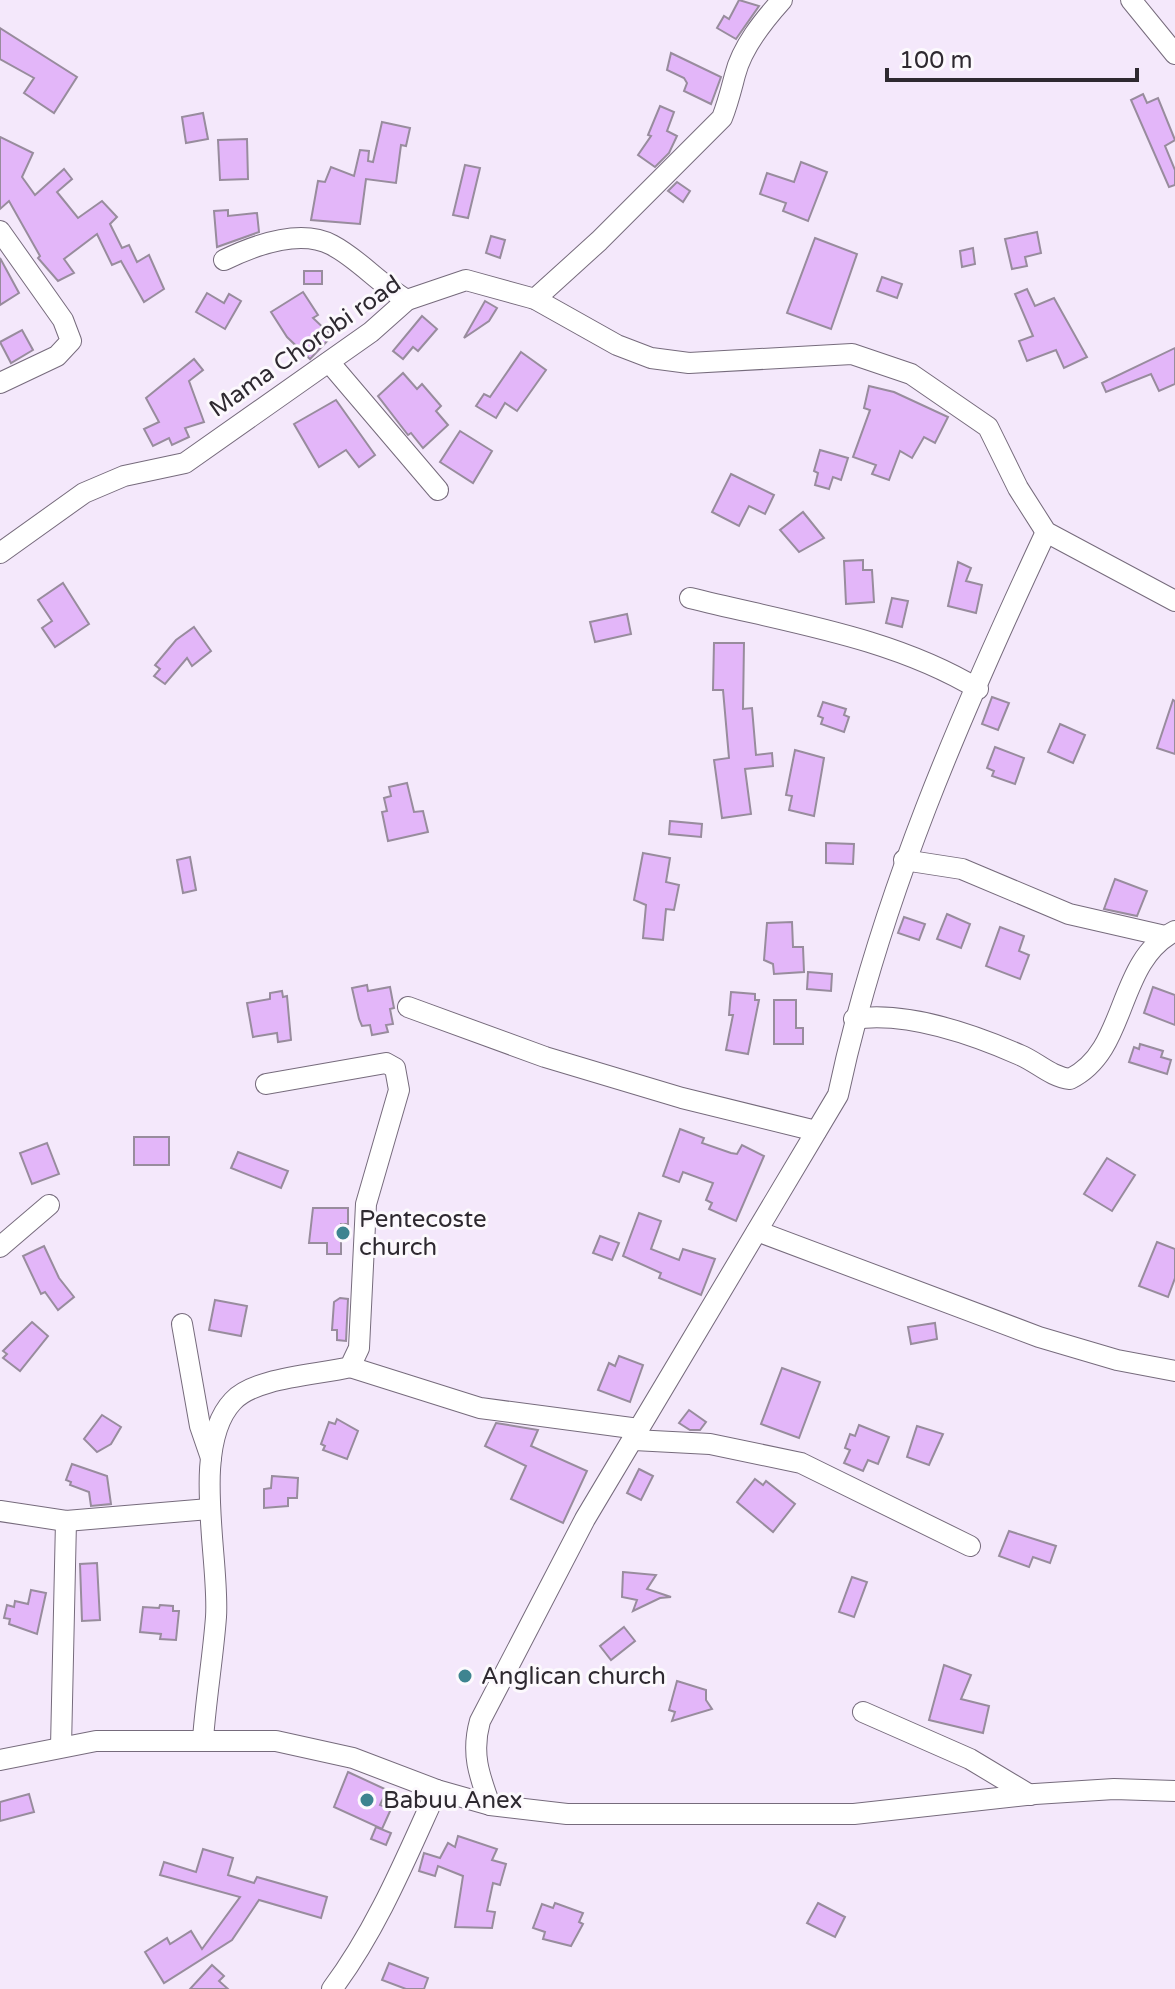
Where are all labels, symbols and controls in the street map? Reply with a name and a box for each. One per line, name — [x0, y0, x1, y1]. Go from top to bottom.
scale bar — [887, 32, 1137, 82]
text: 100 m — [899, 46, 973, 75]
street label: Mama Chorobi road — [204, 269, 407, 423]
place label: Pentecoste church — [359, 1205, 487, 1262]
marker: Pentecoste church — [334, 1224, 352, 1242]
place label: Anglican church — [481, 1662, 666, 1691]
marker: Anglican church — [456, 1667, 474, 1685]
place label: Babuu Anex — [383, 1786, 523, 1815]
marker: Babuu Anex — [358, 1791, 376, 1809]

